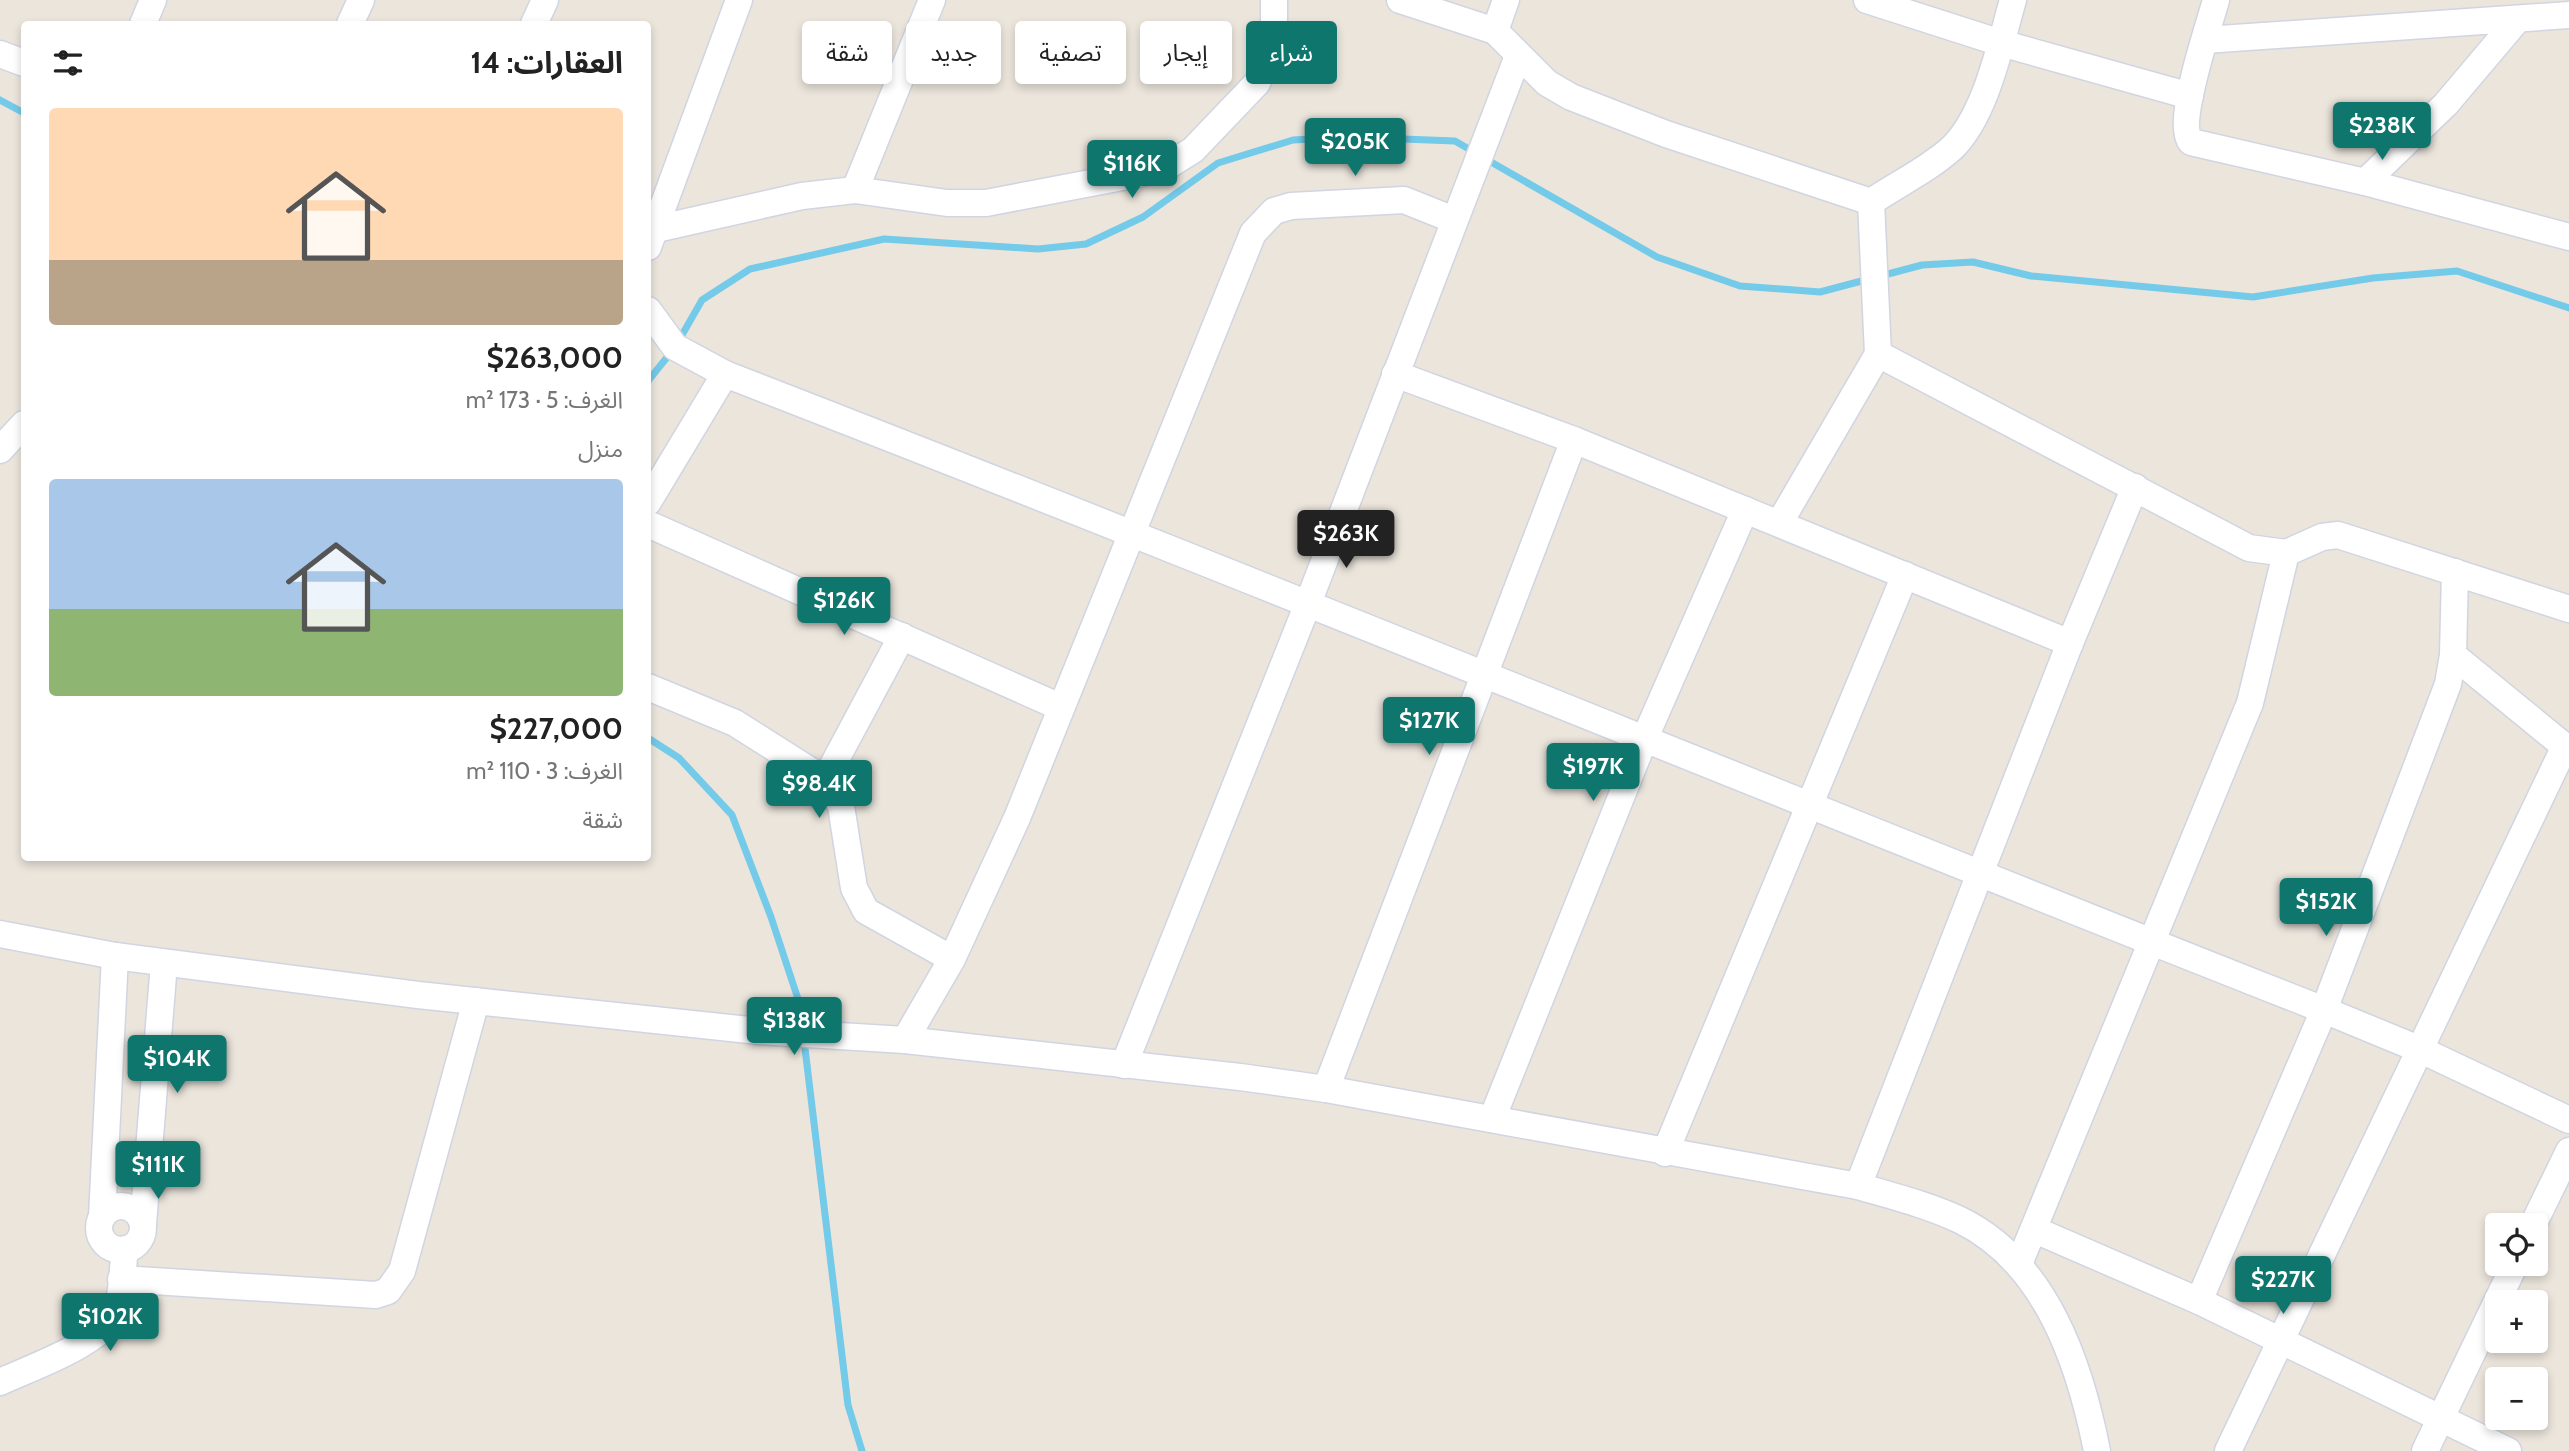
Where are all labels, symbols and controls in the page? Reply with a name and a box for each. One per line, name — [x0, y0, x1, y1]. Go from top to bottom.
chip: شقة — [802, 21, 892, 84]
chip: جديد — [906, 21, 1001, 84]
chip: تصفية — [1015, 21, 1126, 84]
chip: إيجار — [1140, 21, 1232, 84]
chip: شراء — [1246, 21, 1337, 84]
icon: filters — [49, 44, 87, 82]
text: العقارات: 14 — [470, 44, 623, 81]
pin: $238K — [2333, 102, 2431, 162]
text: $238K — [2349, 111, 2415, 139]
pin: $205K — [1306, 118, 1404, 178]
text: $205K — [1321, 127, 1389, 155]
pin: $116K — [1083, 140, 1181, 200]
text: $116K — [1103, 149, 1161, 177]
icon: home — [273, 153, 399, 279]
text: $263,000 — [486, 339, 623, 376]
text: الغرف: 5 · 173 m² — [466, 386, 623, 414]
text: منزل — [578, 435, 623, 463]
pin: $263K — [1297, 510, 1395, 570]
text: $263K — [1313, 519, 1379, 547]
icon: home — [273, 524, 399, 650]
pin: $126K — [795, 578, 893, 637]
text: $126K — [813, 586, 875, 614]
pin: $127K — [1380, 698, 1478, 757]
text: $127K — [1399, 706, 1459, 734]
text: $227,000 — [489, 710, 623, 747]
pin: $197K — [1544, 744, 1642, 803]
text: $197K — [1563, 752, 1623, 780]
text: الغرف: 3 · 110 m² — [466, 757, 623, 785]
pin: $98.4K — [762, 760, 876, 820]
text: $98.4K — [782, 769, 856, 797]
text: شقة — [582, 806, 623, 834]
pin: $152K — [2277, 878, 2375, 938]
text: $152K — [2296, 887, 2356, 915]
pin: $138K — [745, 998, 843, 1057]
text: $138K — [763, 1006, 825, 1034]
pin: $104K — [128, 1036, 226, 1095]
text: $104K — [144, 1044, 210, 1072]
pin: $111K — [109, 1142, 207, 1201]
text: $111K — [131, 1150, 185, 1178]
map controls — [2485, 1213, 2548, 1430]
button: locate — [2485, 1213, 2548, 1276]
pin: $227K — [2234, 1256, 2332, 1316]
text: $227K — [2251, 1265, 2315, 1293]
button: + — [2485, 1290, 2548, 1353]
pin: $102K — [61, 1294, 159, 1353]
text: $102K — [78, 1302, 142, 1330]
button: − — [2485, 1367, 2548, 1430]

